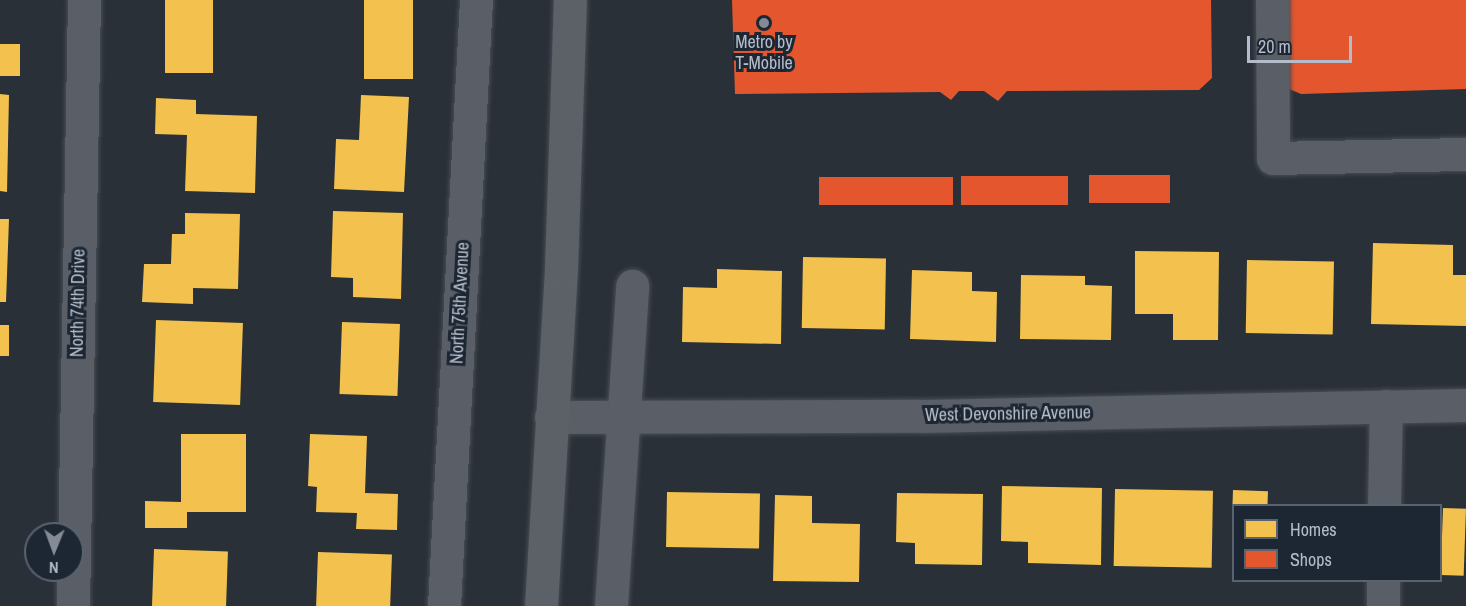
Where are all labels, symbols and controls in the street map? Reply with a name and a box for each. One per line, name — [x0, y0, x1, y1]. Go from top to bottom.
marker: Metro by T-Mobile — [757, 16, 771, 30]
scale bar — [1250, 24, 1355, 62]
place label: Metro by T-Mobile — [735, 32, 793, 74]
text: 20 m — [1258, 34, 1291, 59]
street label: North 75th Avenue — [446, 241, 474, 365]
street label: North 74th Drive — [66, 249, 90, 357]
street label: West Devonshire Avenue — [924, 402, 1092, 426]
legend — [1232, 504, 1442, 582]
text: Homes — [1290, 517, 1337, 542]
north arrow — [24, 522, 84, 582]
text: Shops — [1290, 547, 1332, 572]
text: N — [49, 557, 59, 579]

